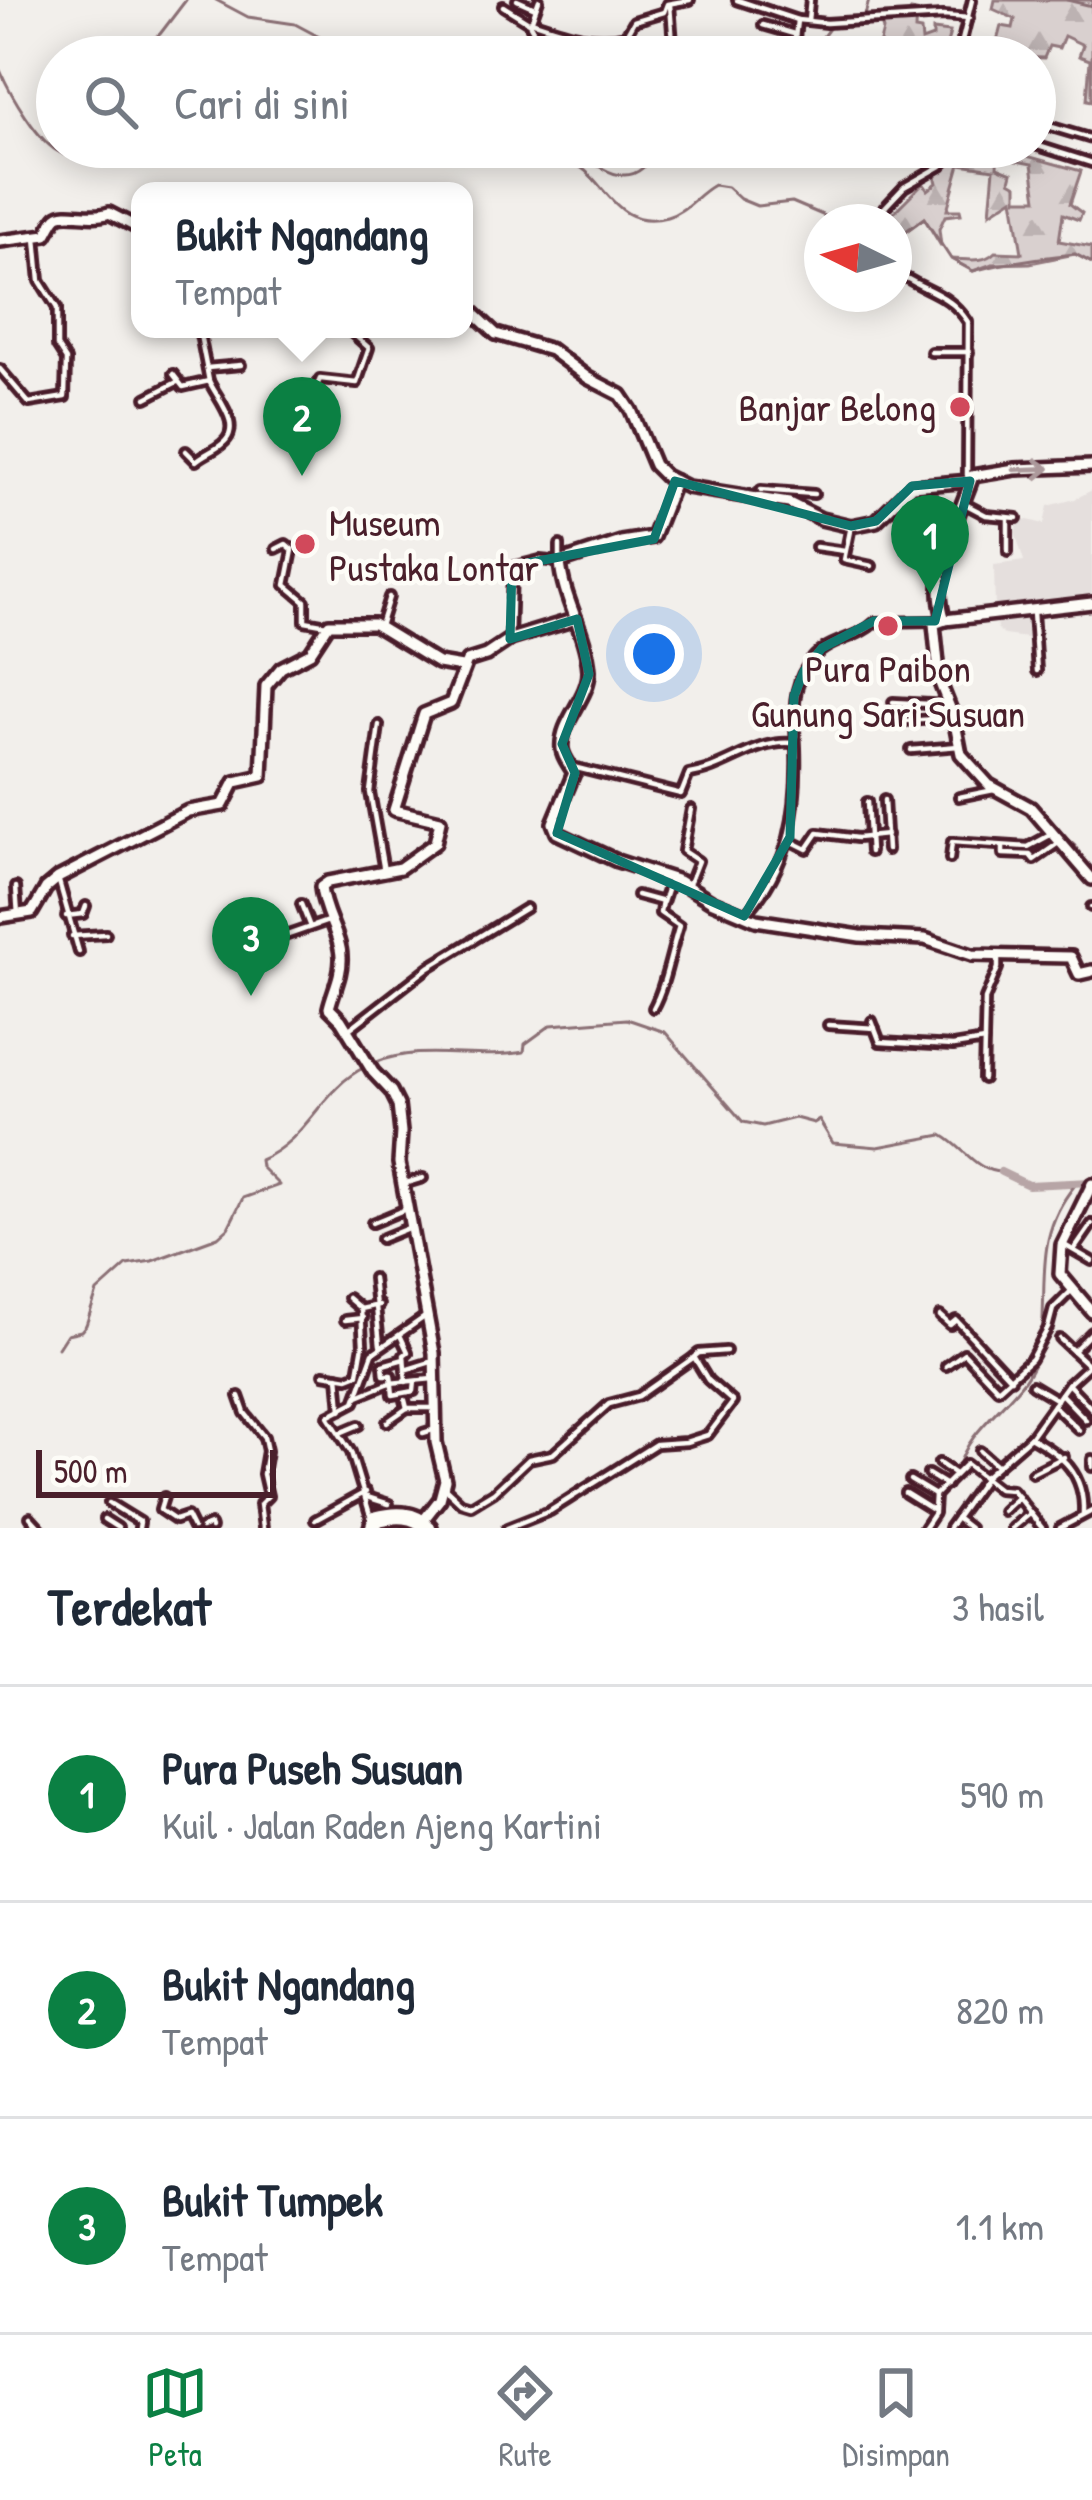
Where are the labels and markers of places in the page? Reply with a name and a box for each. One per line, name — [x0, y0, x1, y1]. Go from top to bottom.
pin: 2 — [263, 377, 341, 476]
place label: Banjar Belong — [739, 380, 936, 433]
marker: Banjar Belong — [947, 394, 973, 420]
place label: Museum Pustaka Lontar — [329, 495, 539, 593]
pin: 1 — [891, 495, 969, 594]
marker: Museum Pustaka Lontar — [292, 531, 318, 557]
marker: Pura Paibon Gunung Sari Susuan — [875, 613, 901, 639]
place label: Pura Paibon Gunung Sari Susuan — [751, 641, 1025, 739]
pin: 3 — [212, 897, 290, 996]

